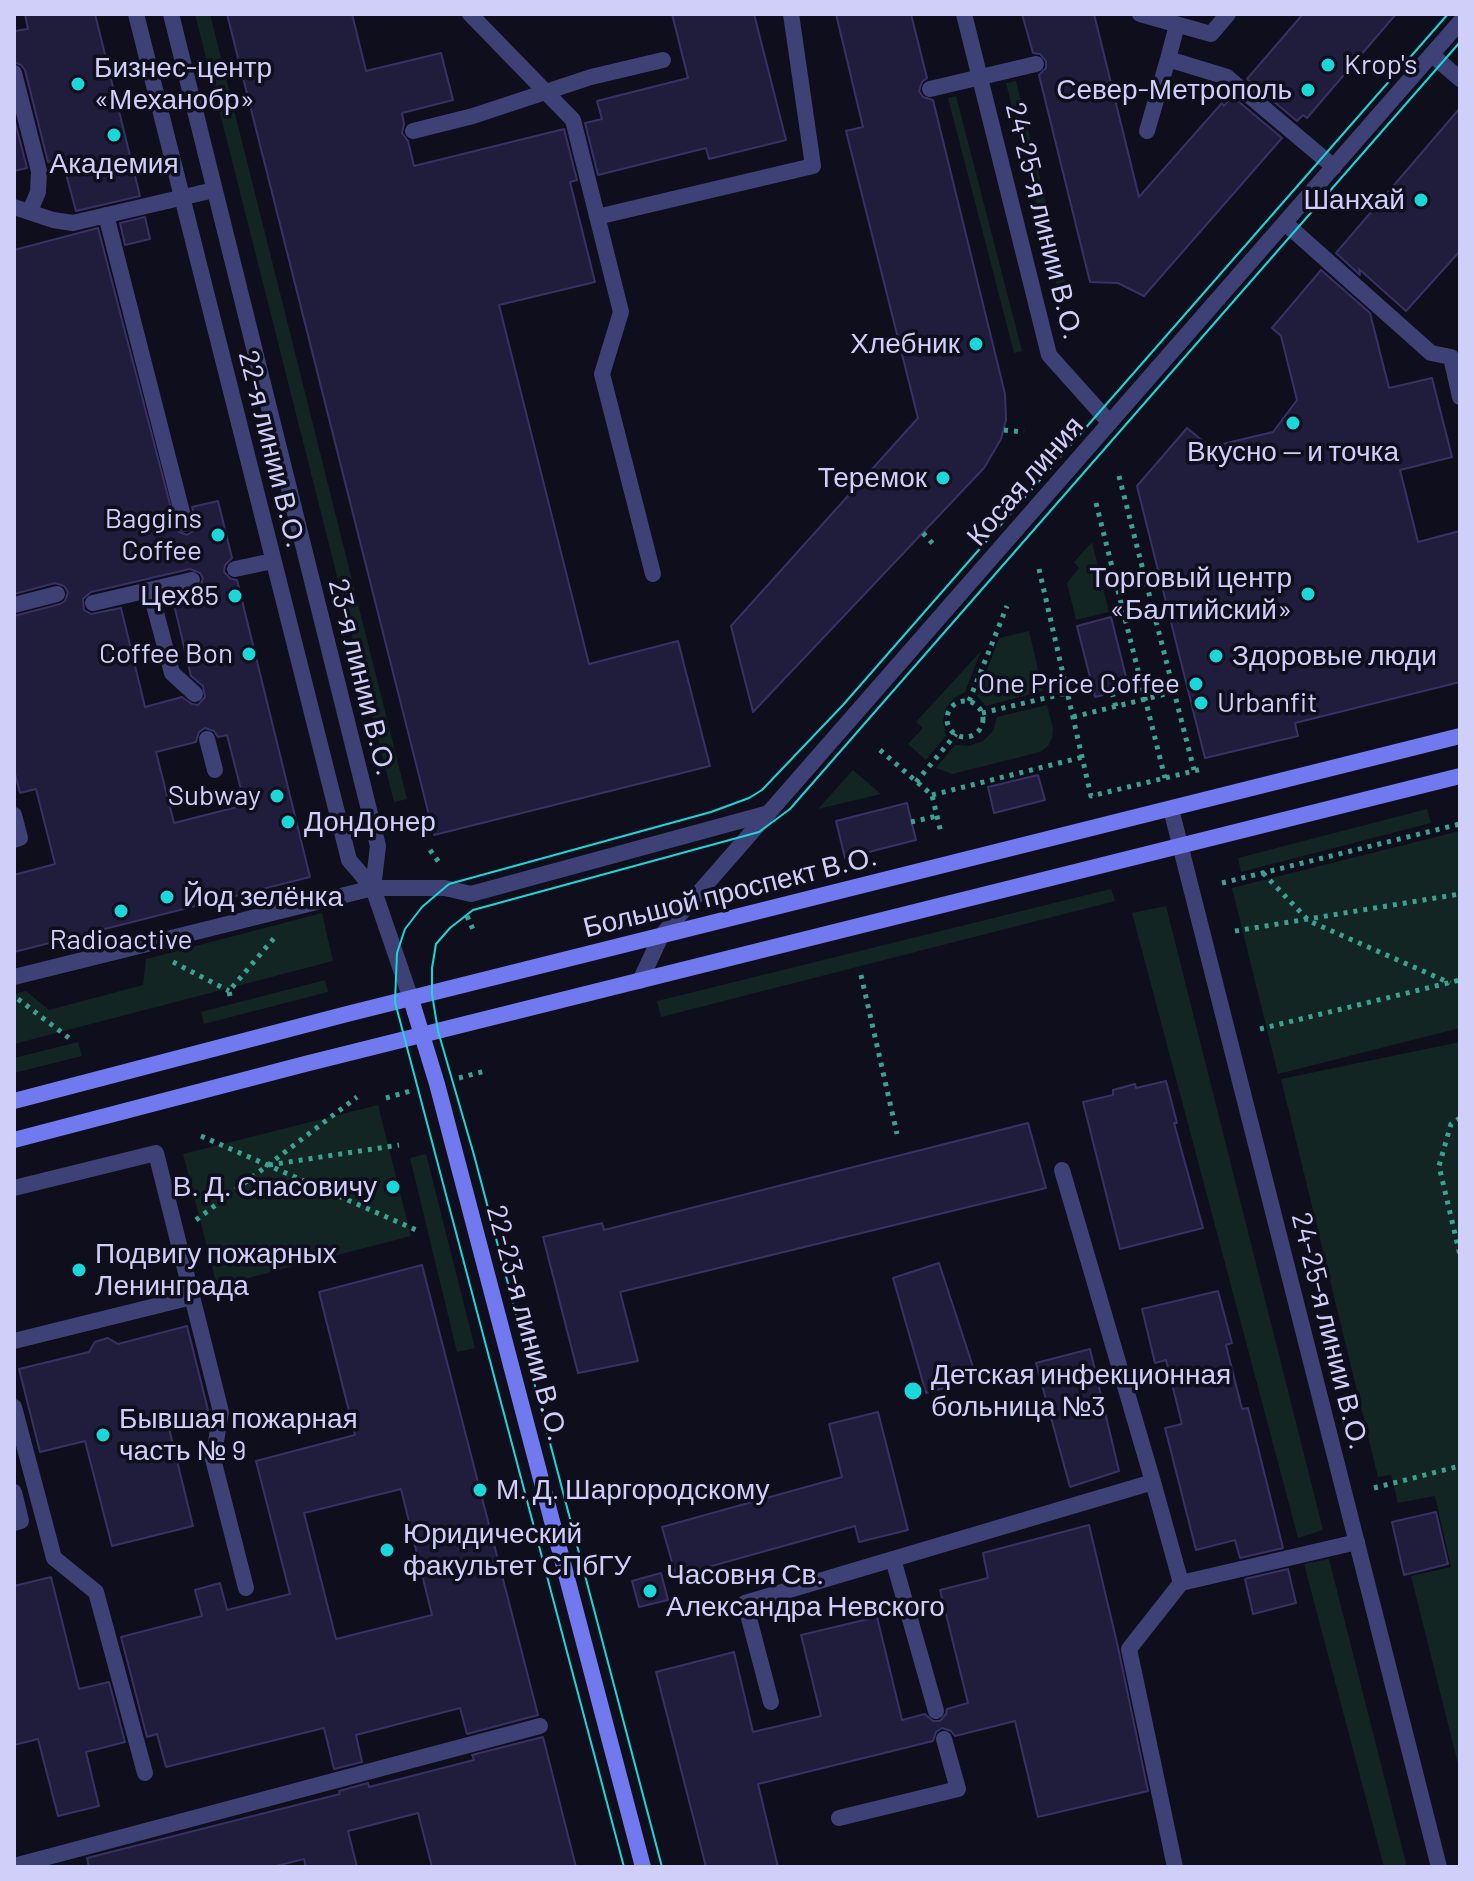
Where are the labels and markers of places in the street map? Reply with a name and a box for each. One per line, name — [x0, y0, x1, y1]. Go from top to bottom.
place label: Krop's — [1344, 48, 1417, 82]
place label: Бизнес-центр «Механобр» — [94, 51, 272, 117]
marker: Krop's — [1319, 56, 1337, 74]
place label: Север-Метрополь — [1056, 73, 1292, 107]
marker: Бизнес-центр «Механобр» — [69, 75, 87, 93]
marker: Север-Метрополь — [1299, 81, 1317, 99]
marker: Академия — [105, 126, 123, 144]
place label: Академия — [49, 147, 179, 181]
place label: Шанхай — [1303, 183, 1405, 217]
marker: Шанхай — [1412, 191, 1430, 209]
place label: Хлебник — [850, 327, 960, 361]
marker: Хлебник — [967, 335, 985, 353]
marker: Вкусно — и точка — [1284, 414, 1302, 432]
place label: Вкусно — и точка — [1187, 435, 1399, 469]
place label: Теремок — [818, 461, 927, 495]
marker: Теремок — [934, 469, 952, 487]
place label: Baggins Coffee — [105, 502, 202, 568]
marker: Baggins Coffee — [209, 526, 227, 544]
place label: Торговый центр «Балтийский» — [1089, 561, 1292, 627]
place label: Цех85 — [140, 579, 219, 613]
marker: Торговый центр «Балтийский» — [1299, 585, 1317, 603]
marker: Цех85 — [226, 587, 244, 605]
place label: Coffee Bon — [99, 637, 233, 671]
place label: Здоровые люди — [1232, 639, 1437, 673]
marker: Coffee Bon — [240, 645, 258, 663]
marker: Здоровые люди — [1207, 647, 1225, 665]
place label: One Price Coffee — [978, 667, 1180, 701]
marker: One Price Coffee — [1187, 675, 1205, 693]
place label: Urbanfit — [1217, 686, 1317, 720]
marker: Urbanfit — [1192, 694, 1210, 712]
place label: Subway — [168, 779, 261, 813]
marker: Subway — [268, 787, 286, 805]
place label: ДонДонер — [304, 805, 436, 839]
marker: ДонДонер — [279, 813, 297, 831]
place label: Йод зелёнка — [183, 880, 343, 914]
marker: Йод зелёнка — [158, 888, 176, 906]
marker: Radioactive — [112, 902, 130, 920]
place label: Radioactive — [49, 923, 193, 957]
place label: В. Д. Спасовичу — [173, 1170, 377, 1204]
marker: В. Д. Спасовичу — [384, 1178, 402, 1196]
place label: Подвигу пожарных Ленинграда — [95, 1237, 337, 1303]
marker: Подвигу пожарных Ленинграда — [70, 1261, 88, 1279]
place label: Детская инфекционная больница №3 — [931, 1358, 1231, 1424]
marker: Детская инфекционная больница №3 — [902, 1380, 924, 1402]
place label: Бывшая пожарная часть № 9 — [119, 1402, 358, 1468]
marker: Бывшая пожарная часть № 9 — [94, 1426, 112, 1444]
place label: М. Д. Шаргородскому — [496, 1473, 770, 1507]
marker: М. Д. Шаргородскому — [471, 1481, 489, 1499]
place label: Юридический факультет СПбГУ — [403, 1517, 631, 1583]
marker: Юридический факультет СПбГУ — [378, 1541, 396, 1559]
place label: Часовня Св. Александра Невского — [666, 1558, 945, 1624]
marker: Часовня Св. Александра Невского — [641, 1582, 659, 1600]

